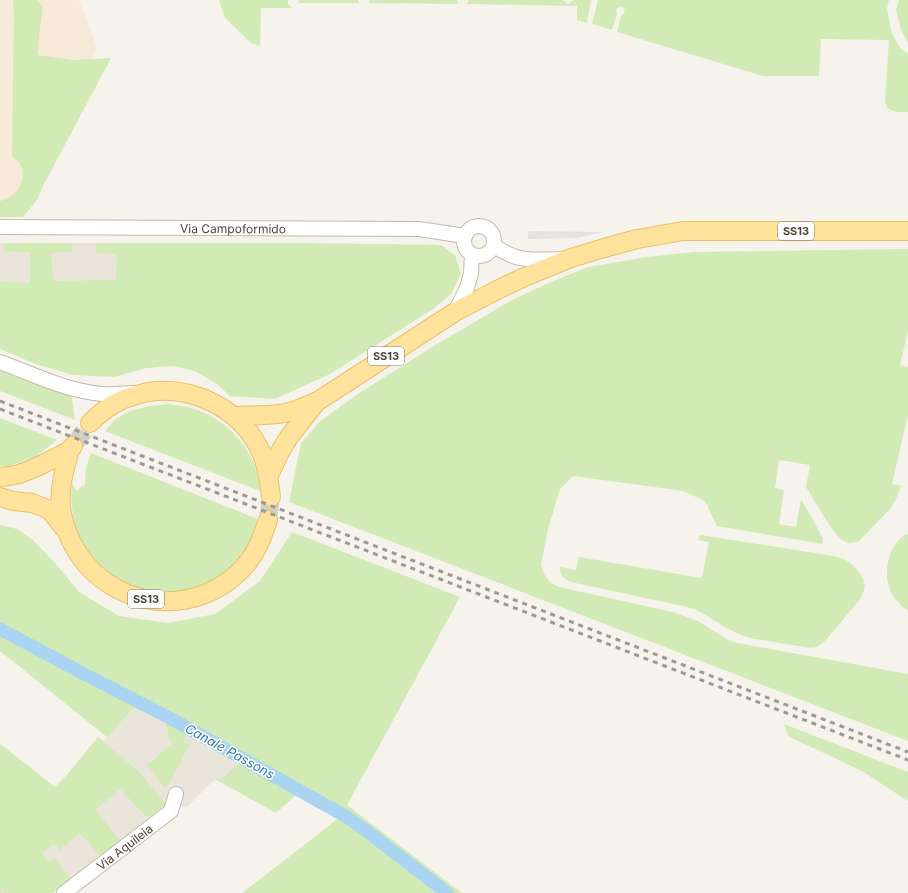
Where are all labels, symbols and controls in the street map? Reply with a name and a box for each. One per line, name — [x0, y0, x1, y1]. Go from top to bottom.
street label: Via Campoformido — [180, 220, 286, 236]
road number: SS13 — [778, 222, 814, 240]
road number: SS13 — [368, 347, 404, 365]
road number: SS13 — [128, 590, 164, 608]
water label: Canale Passons — [183, 720, 278, 782]
street label: Via Aquileia — [93, 821, 155, 873]

